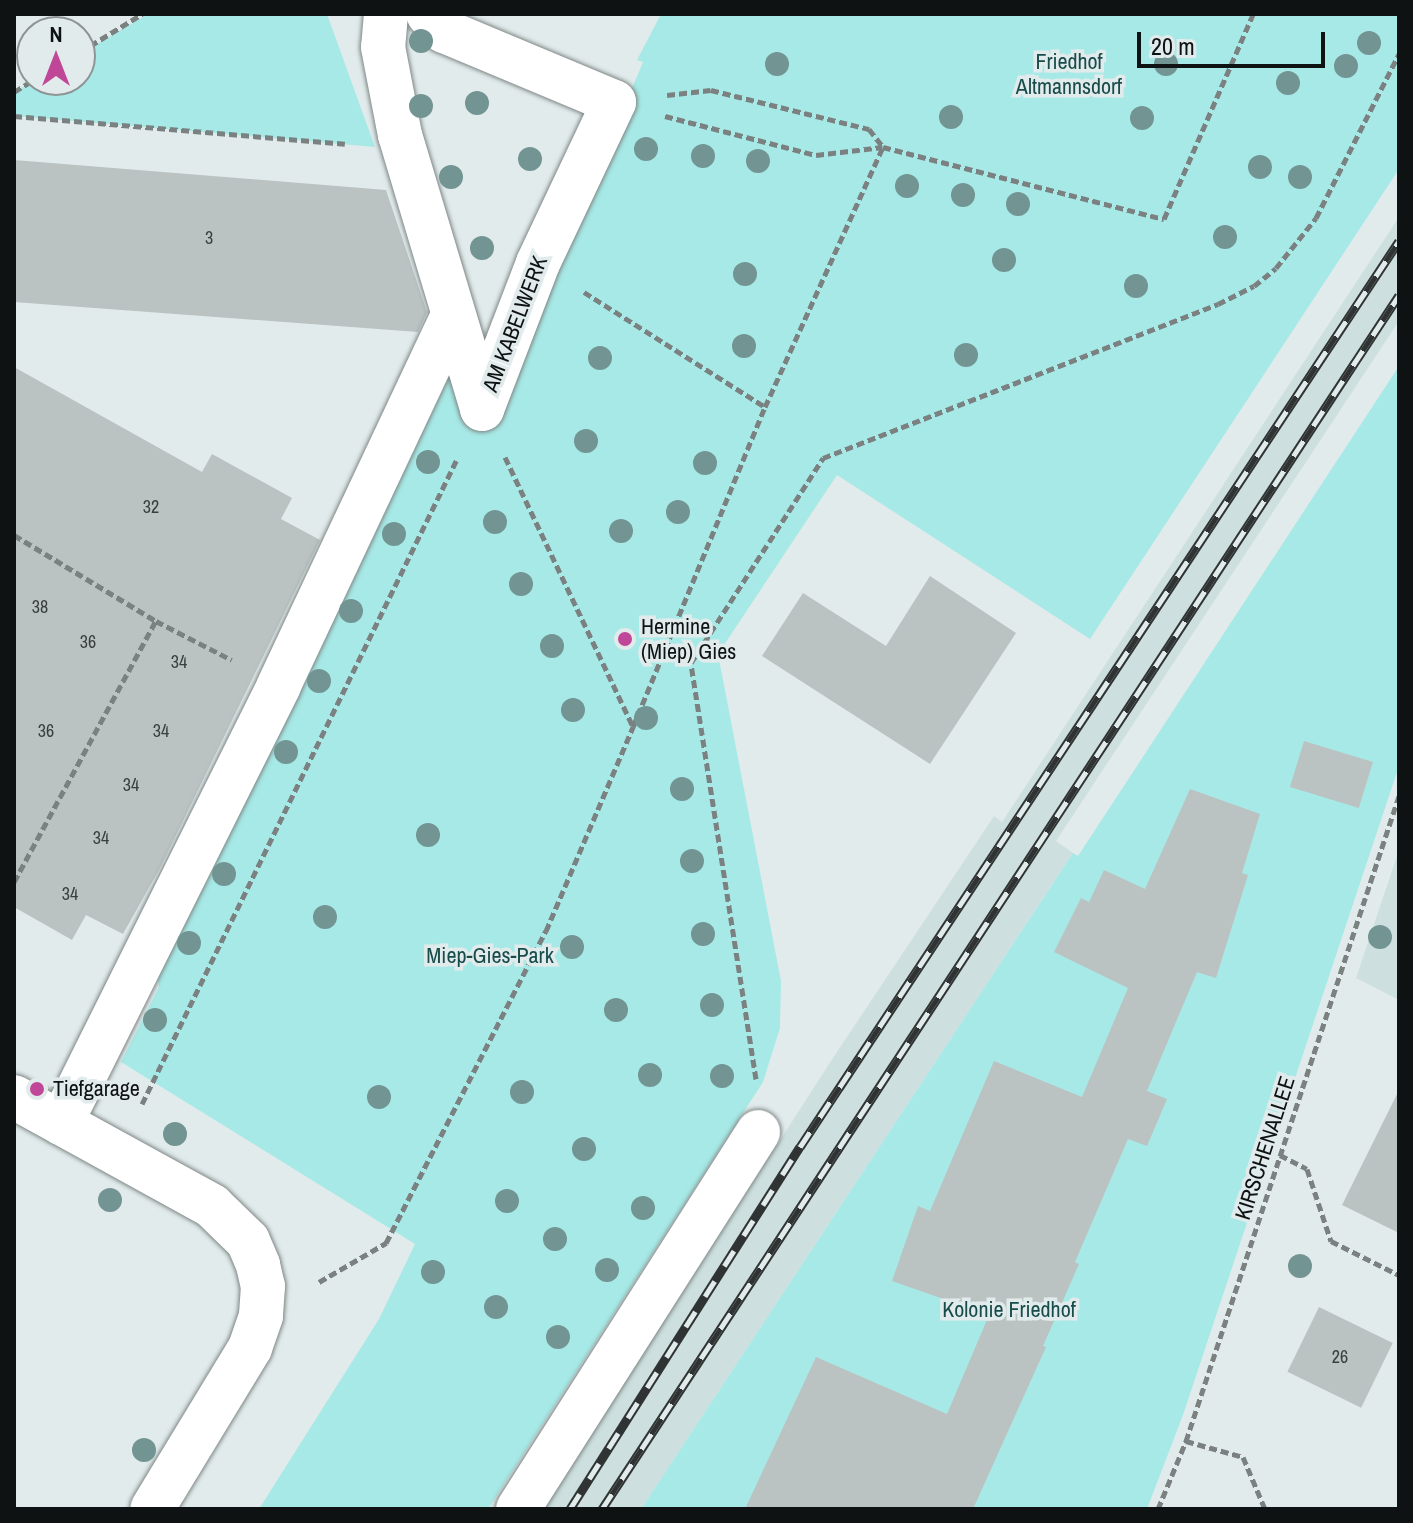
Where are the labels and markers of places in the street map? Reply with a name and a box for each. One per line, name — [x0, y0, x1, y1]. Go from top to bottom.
place label: Hermine (Miep) Gies — [641, 613, 736, 664]
marker: Hermine (Miep) Gies — [616, 630, 634, 648]
place label: Tiefgarage — [53, 1076, 140, 1102]
marker: Tiefgarage — [28, 1080, 46, 1098]

